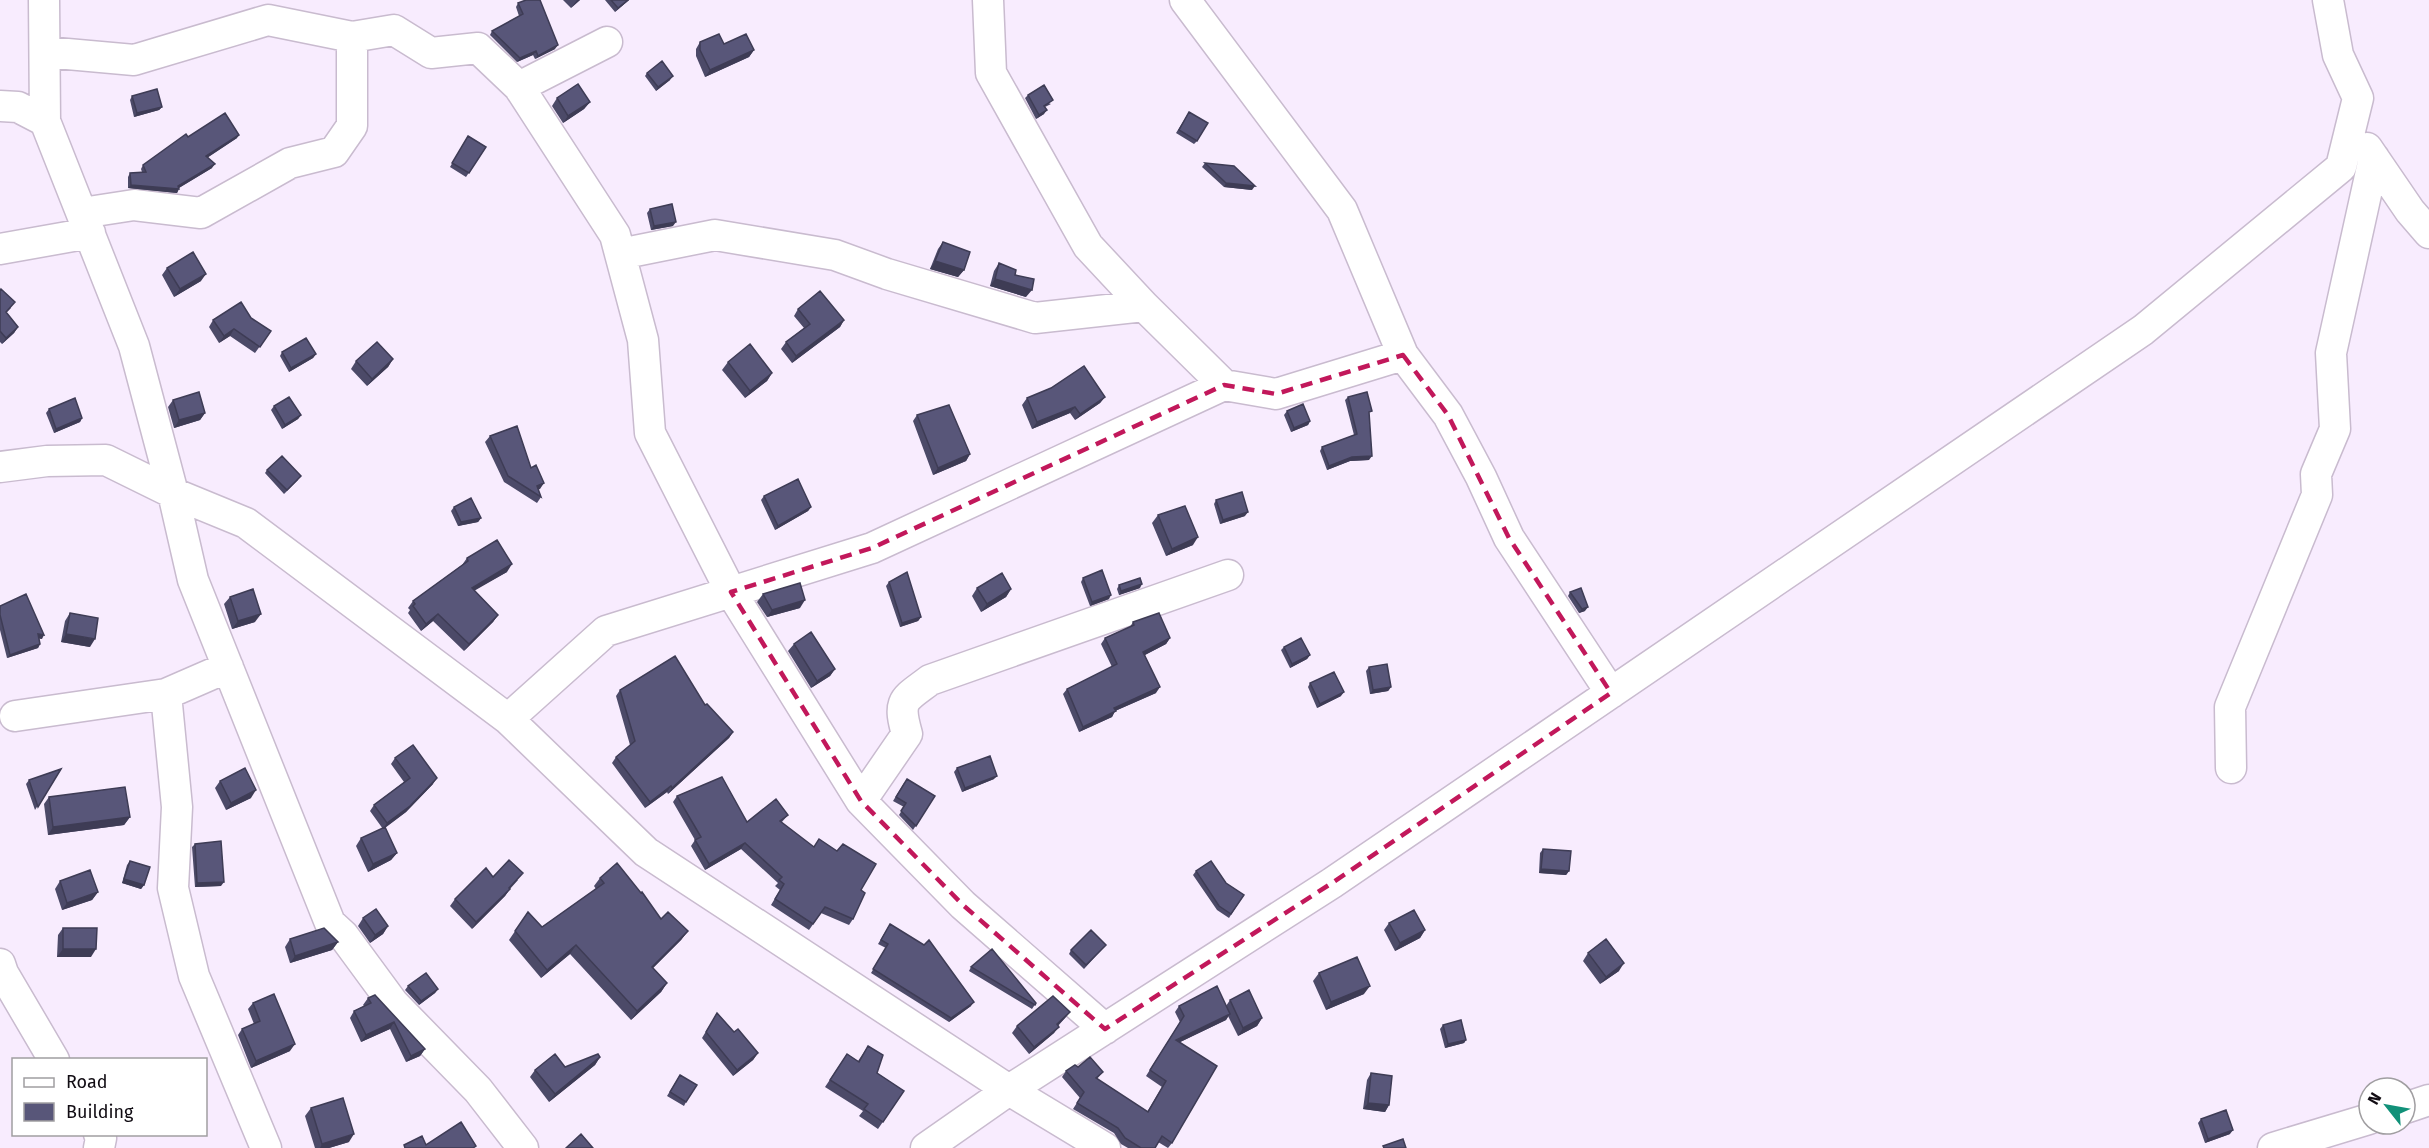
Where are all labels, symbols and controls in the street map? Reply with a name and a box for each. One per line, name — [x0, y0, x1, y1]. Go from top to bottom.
legend — [12, 1058, 207, 1136]
text: Road — [66, 1071, 108, 1093]
north arrow — [2357, 1076, 2417, 1136]
text: N — [2364, 1089, 2385, 1108]
text: Building — [66, 1101, 134, 1123]

